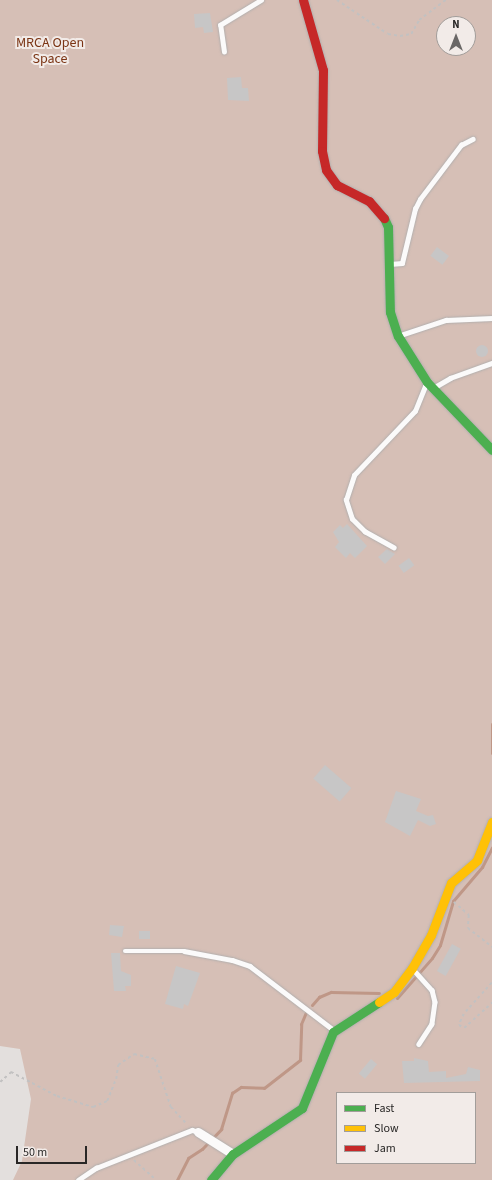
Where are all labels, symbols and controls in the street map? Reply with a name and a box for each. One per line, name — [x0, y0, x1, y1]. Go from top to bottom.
north arrow — [436, 16, 476, 56]
text: N — [452, 17, 460, 32]
park label: MRCA Open Space — [16, 35, 84, 68]
legend — [336, 1092, 476, 1164]
text: Fast — [374, 1100, 394, 1117]
text: Slow — [374, 1120, 399, 1137]
scale bar — [18, 1138, 89, 1164]
text: Jam — [374, 1140, 396, 1157]
text: 50 m — [23, 1144, 47, 1161]

